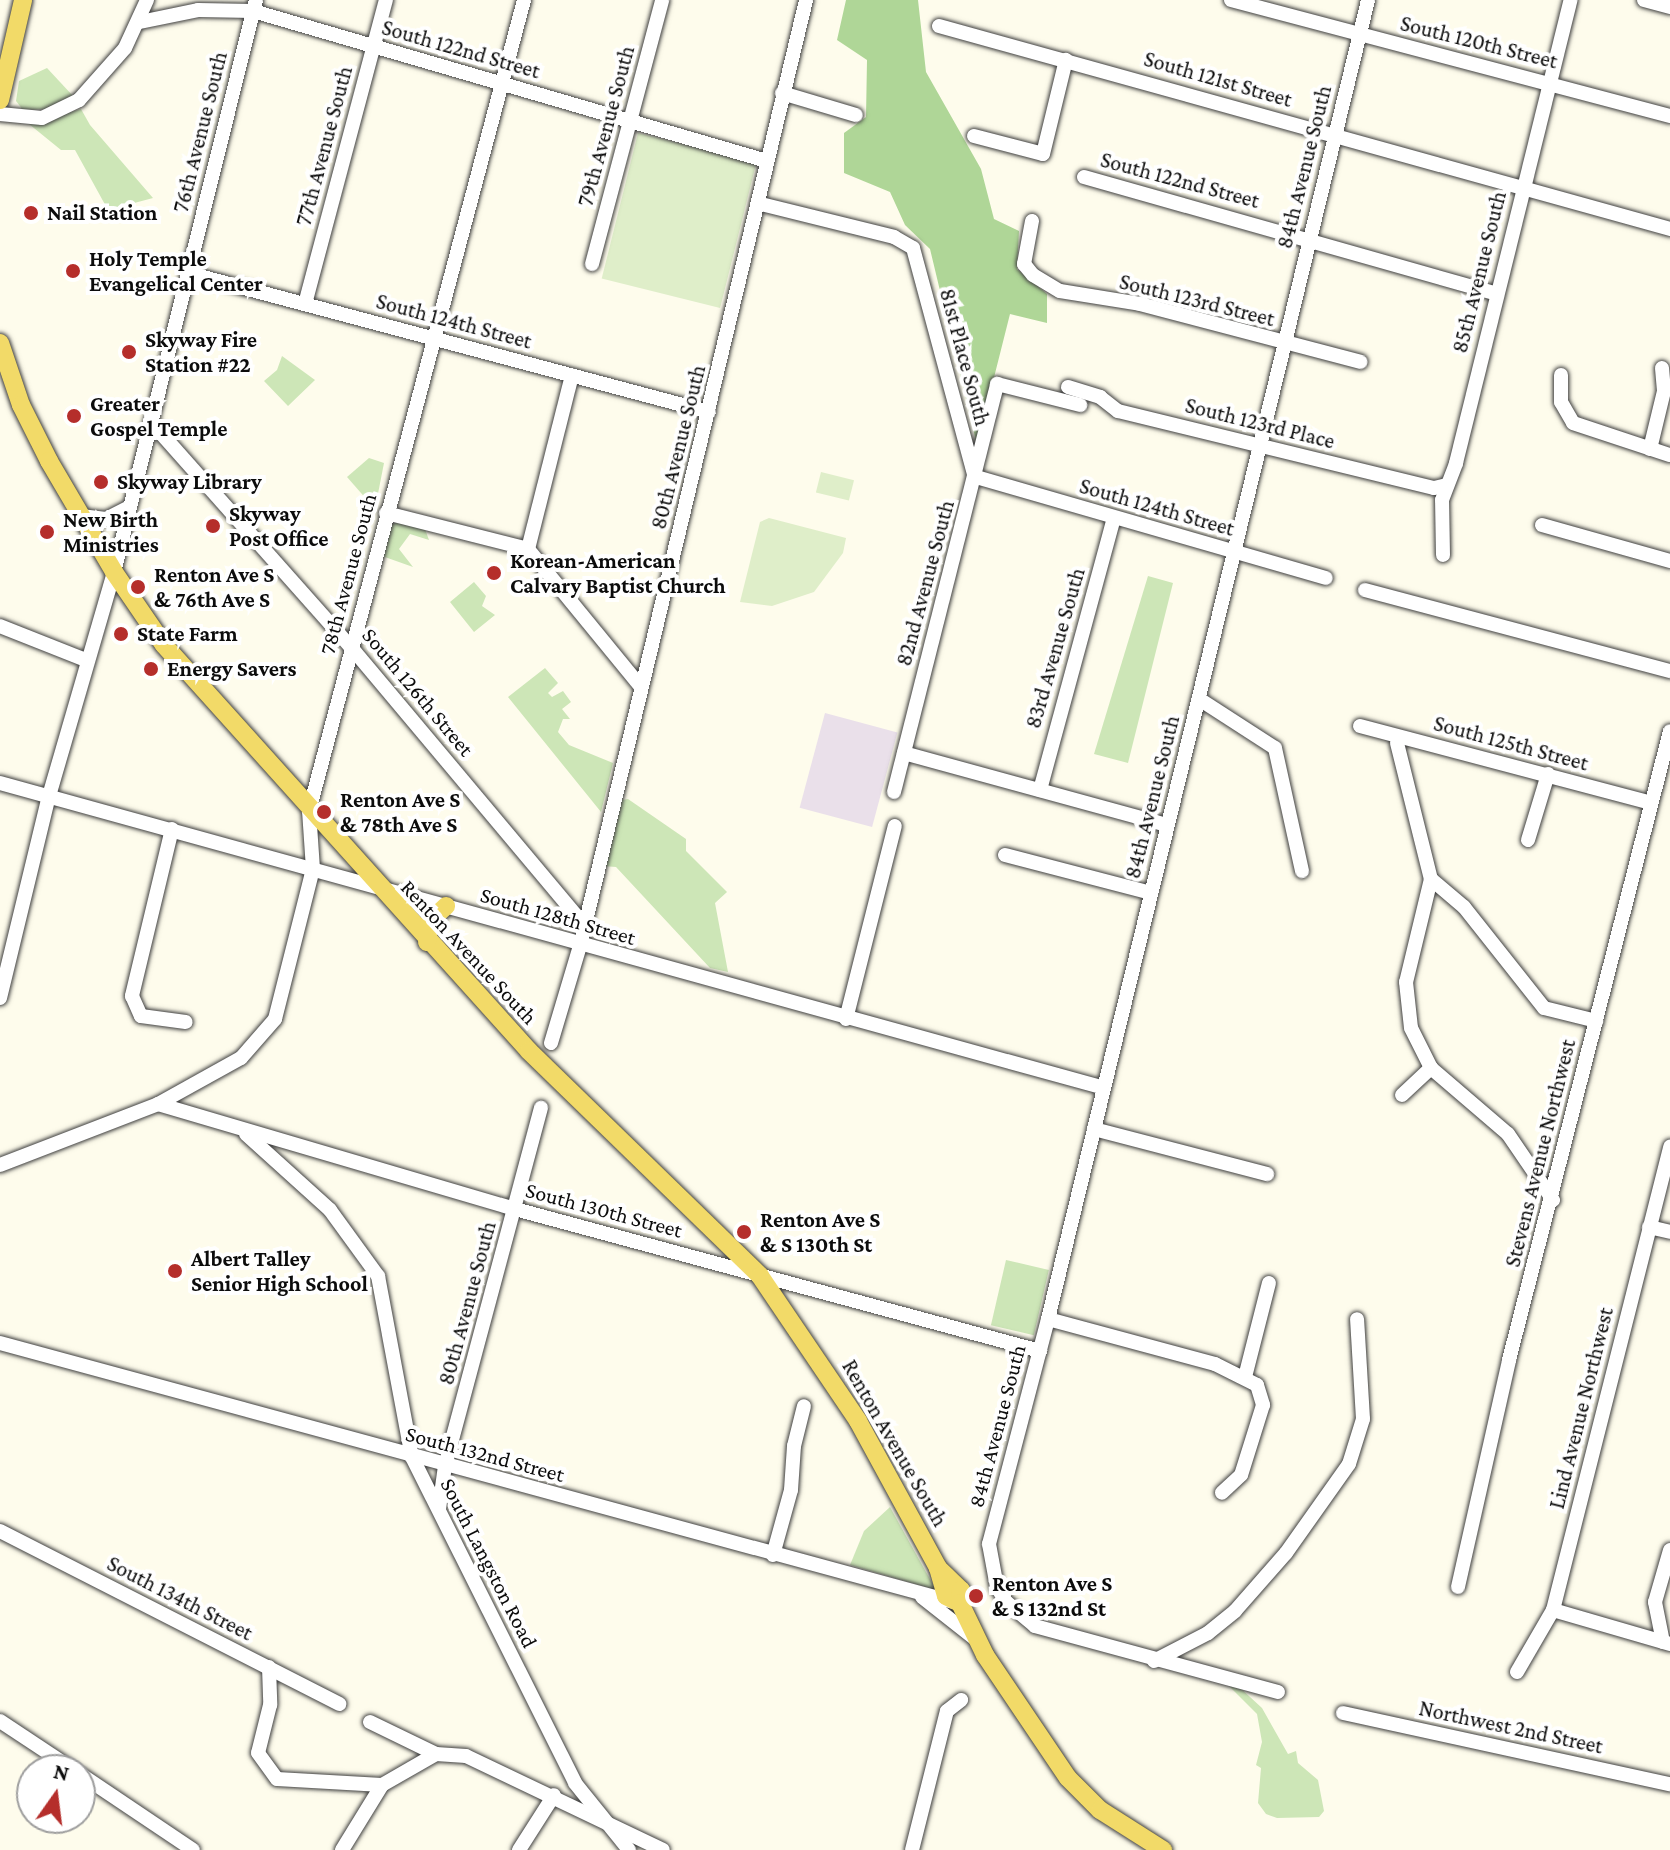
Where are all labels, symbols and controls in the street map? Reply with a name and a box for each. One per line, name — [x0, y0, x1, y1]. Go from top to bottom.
street label: South 120th Street — [1398, 10, 1560, 74]
street label: South 122nd Street — [379, 14, 543, 84]
street label: 79th Avenue South — [572, 43, 640, 209]
street label: South 121st Street — [1141, 45, 1295, 113]
street label: 76th Avenue South — [167, 49, 233, 215]
street label: 77th Avenue South — [290, 63, 358, 229]
street label: 84th Avenue South — [1271, 83, 1337, 251]
street label: South 122nd Street — [1098, 146, 1262, 214]
street label: 85th Avenue South — [1446, 188, 1512, 356]
place label: Nail Station — [47, 200, 157, 226]
marker: Nail Station — [22, 204, 40, 222]
place label: Holy Temple Evangelical Center — [89, 245, 263, 296]
marker: Holy Temple Evangelical Center — [64, 262, 82, 280]
street label: South 123rd Street — [1117, 268, 1277, 332]
street label: 81st Place South — [934, 285, 996, 429]
street label: South 124th Street — [373, 288, 535, 354]
place label: Skyway Fire Station #22 — [145, 326, 257, 378]
marker: Skyway Fire Station #22 — [120, 343, 138, 361]
street label: 80th Avenue South — [645, 362, 711, 532]
place label: Greater Gospel Temple — [90, 390, 227, 442]
street label: South 123rd Place — [1183, 392, 1337, 454]
marker: Greater Gospel Temple — [65, 407, 83, 425]
place label: Skyway Library — [117, 469, 262, 495]
street label: South 124th Street — [1077, 472, 1237, 542]
marker: Skyway Library — [92, 473, 110, 491]
street label: 78th Avenue South — [314, 490, 382, 658]
street label: 82nd Avenue South — [890, 497, 960, 669]
place label: Skyway Post Office — [229, 500, 328, 552]
place label: New Birth Ministries — [63, 506, 159, 558]
marker: Skyway Post Office — [204, 517, 222, 535]
marker: New Birth Ministries — [38, 523, 56, 541]
place label: Korean-American Calvary Baptist Church — [510, 547, 726, 598]
place label: Renton Ave S & 76th Ave S — [154, 561, 274, 612]
marker: Korean-American Calvary Baptist Church — [485, 564, 503, 582]
street label: 83rd Avenue South — [1019, 565, 1091, 731]
marker: Renton Ave S & 76th Ave S — [129, 578, 147, 596]
place label: State Farm — [137, 621, 238, 647]
street label: South 126th Street — [357, 622, 479, 762]
marker: State Farm — [112, 625, 130, 643]
place label: Energy Savers — [167, 656, 297, 682]
marker: Energy Savers — [142, 660, 160, 678]
street label: South 125th Street — [1431, 710, 1591, 776]
street label: 84th Avenue South — [1119, 713, 1185, 881]
place label: Renton Ave S & 78th Ave S — [340, 786, 460, 838]
marker: Renton Ave S & 78th Ave S — [315, 803, 333, 821]
street label: Renton Avenue South — [395, 874, 543, 1030]
street label: South 128th Street — [477, 881, 639, 951]
street label: Stevens Avenue Northwest — [1499, 1036, 1581, 1270]
street label: South 130th Street — [523, 1176, 685, 1244]
place label: Renton Ave S & S 130th St — [760, 1206, 880, 1258]
street label: 80th Avenue South — [432, 1218, 502, 1388]
marker: Renton Ave S & S 130th St — [735, 1223, 753, 1241]
place label: Albert Talley Senior High School — [191, 1245, 368, 1296]
marker: Albert Talley Senior High School — [166, 1262, 184, 1280]
street label: Lind Avenue Northwest — [1543, 1304, 1619, 1512]
street label: 84th Avenue South — [963, 1342, 1031, 1510]
street label: Renton Avenue South — [836, 1355, 954, 1531]
street label: South 132nd Street — [403, 1420, 567, 1488]
street label: South Langston Road — [435, 1474, 543, 1652]
street label: South 134th Street — [103, 1550, 257, 1646]
place label: Renton Ave S & S 132nd St — [992, 1570, 1112, 1622]
marker: Renton Ave S & S 132nd St — [967, 1587, 985, 1605]
street label: Northwest 2nd Street — [1417, 1695, 1605, 1759]
north arrow — [16, 1754, 96, 1834]
text: N — [51, 1758, 72, 1786]

